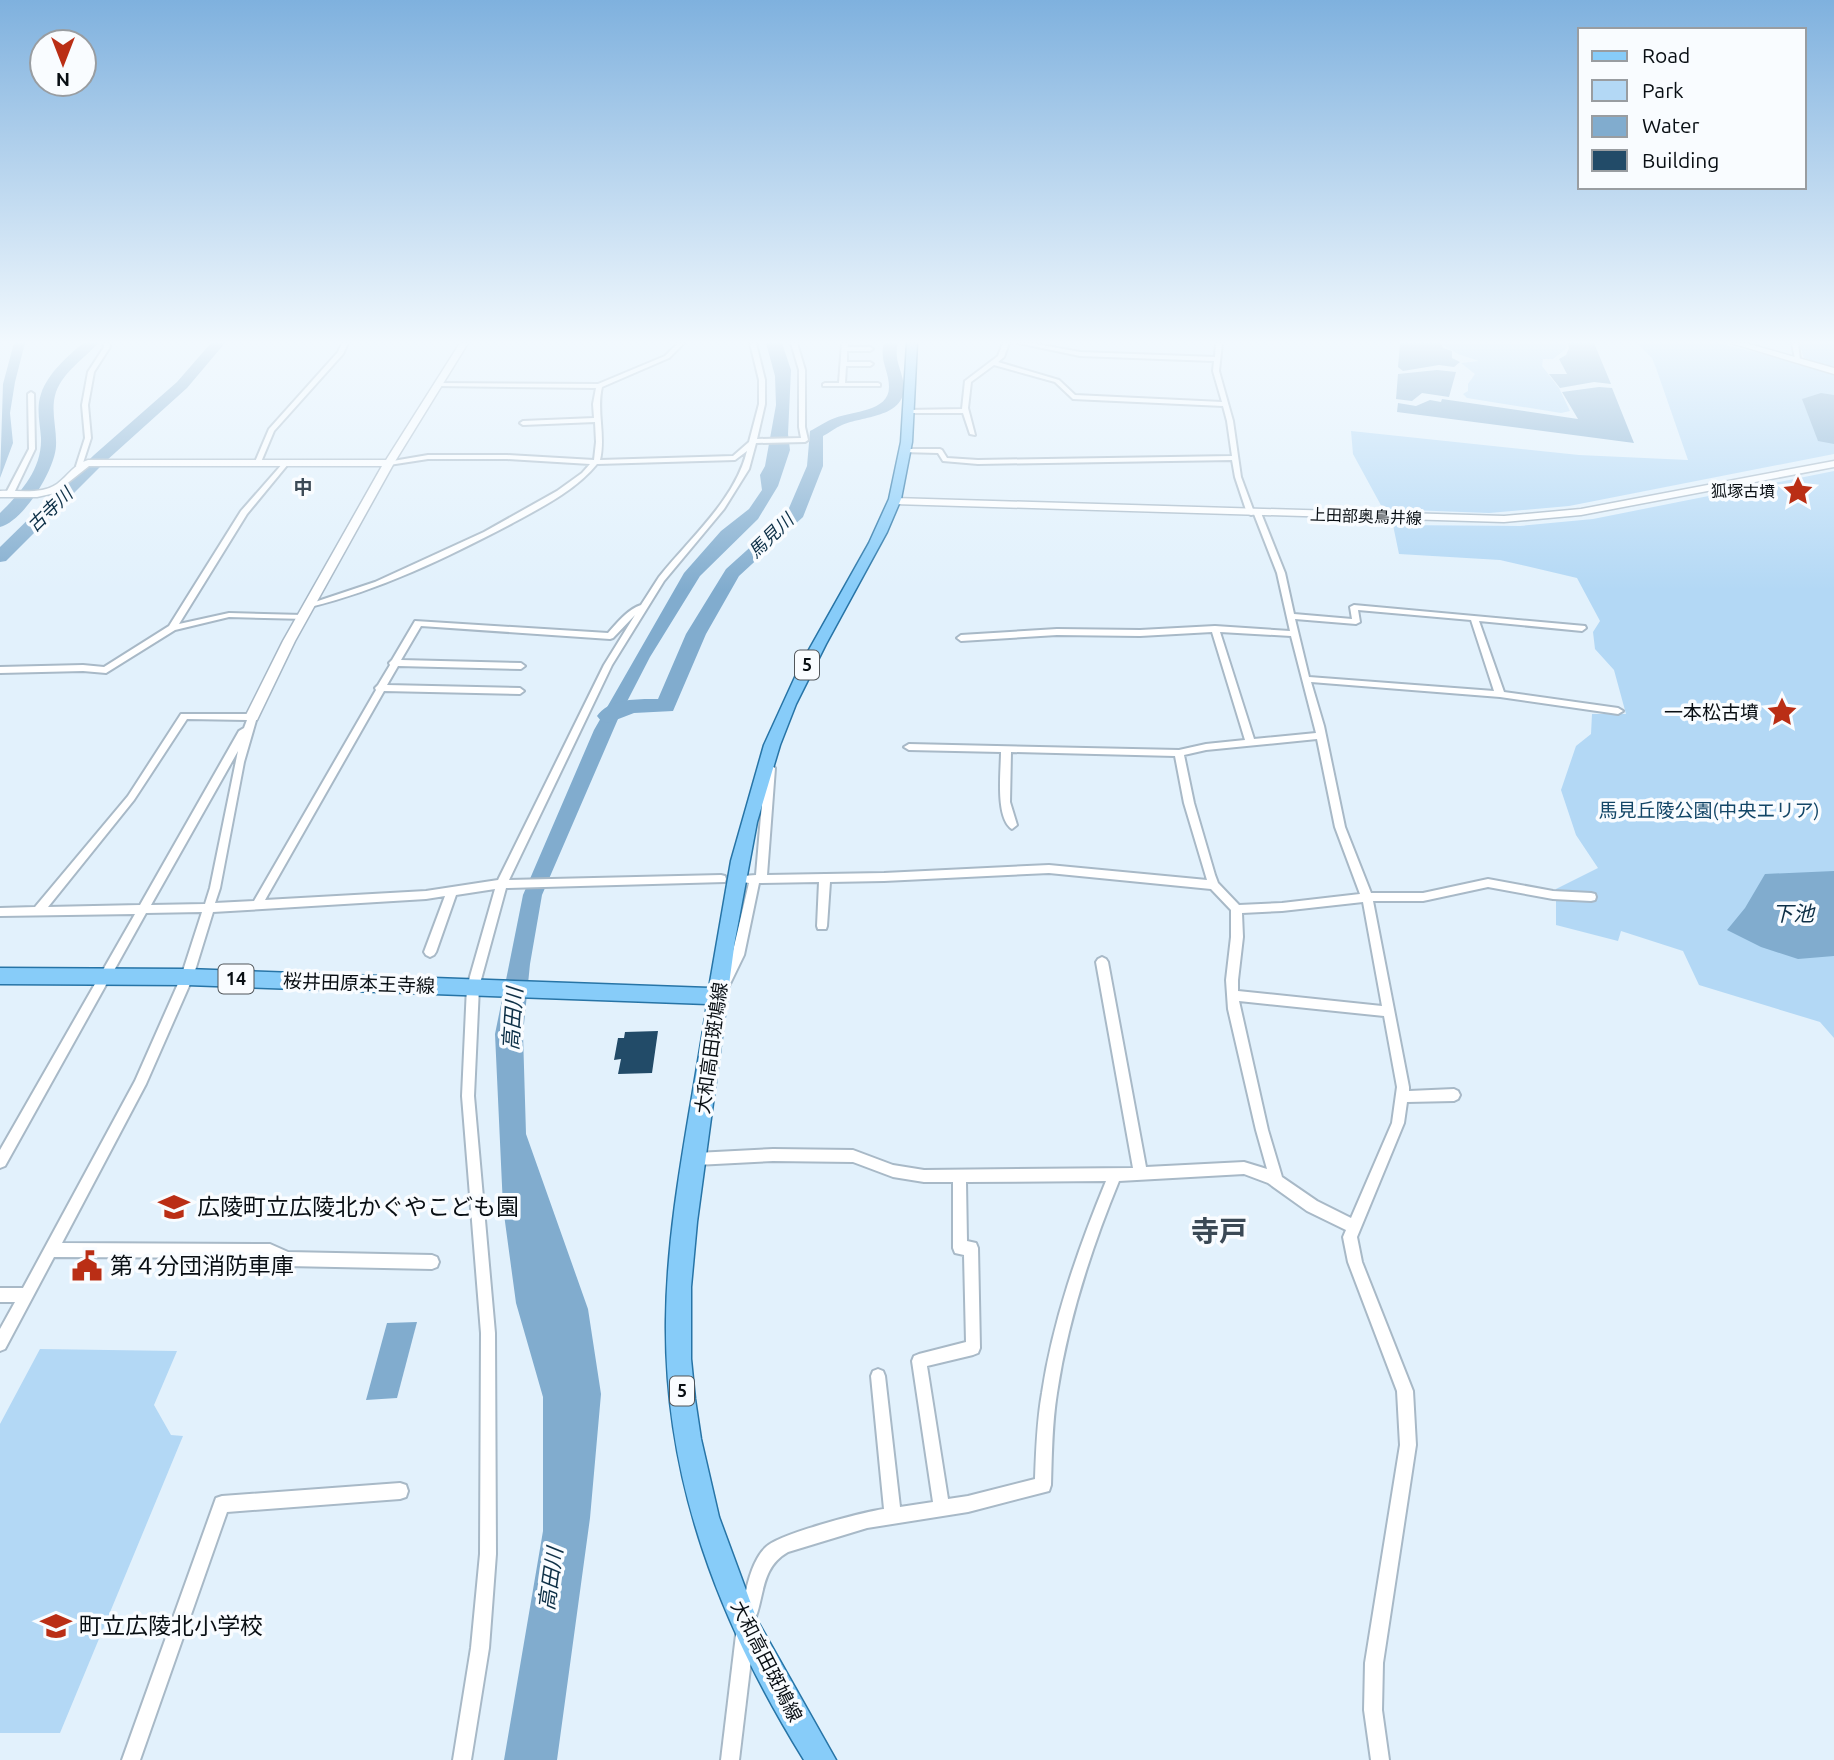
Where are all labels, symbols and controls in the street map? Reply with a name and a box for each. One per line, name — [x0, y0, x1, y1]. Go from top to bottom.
north arrow — [28, 28, 98, 98]
legend — [1578, 28, 1806, 189]
text: Road — [1642, 43, 1690, 67]
text: N — [56, 69, 70, 91]
text: Park — [1642, 78, 1684, 102]
text: Water — [1642, 113, 1700, 137]
text: Building — [1642, 148, 1719, 172]
place icon: 狐塚古墳 — [1781, 474, 1815, 508]
district label: 中 — [293, 476, 313, 498]
water label: 古寺川 — [23, 482, 77, 535]
place label: 狐塚古墳 — [1711, 482, 1775, 500]
street label: 上田部奥鳥井線 — [1310, 505, 1422, 527]
water label: 馬見川 — [744, 508, 798, 561]
road number: 5 — [795, 650, 819, 680]
place icon: 一本松古墳 — [1765, 695, 1799, 729]
place label: 一本松古墳 — [1664, 701, 1759, 723]
park label: 馬見丘陵公園(中央エリア) — [1599, 799, 1819, 821]
water label: 下池 — [1772, 901, 1816, 925]
road number: 14 — [218, 964, 254, 994]
street label: 桜井田原本王寺線 — [283, 969, 435, 997]
street label: 大和高田斑鳩線 — [691, 981, 731, 1115]
water label: 高田川 — [498, 985, 526, 1051]
school or university icon: 広陵町立広陵北かぐやこども園 — [157, 1190, 191, 1224]
place label: 広陵町立広陵北かぐやこども園 — [197, 1194, 519, 1219]
district label: 寺戸 — [1191, 1215, 1247, 1246]
public building icon: 第４分団消防車庫 — [70, 1249, 104, 1283]
place label: 第４分団消防車庫 — [110, 1253, 294, 1278]
road number: 5 — [670, 1376, 694, 1406]
water label: 高田川 — [534, 1544, 567, 1612]
street label: 大和高田斑鳩線 — [727, 1597, 807, 1725]
school or university icon: 町立広陵北小学校 — [39, 1609, 73, 1643]
place label: 町立広陵北小学校 — [79, 1613, 263, 1638]

